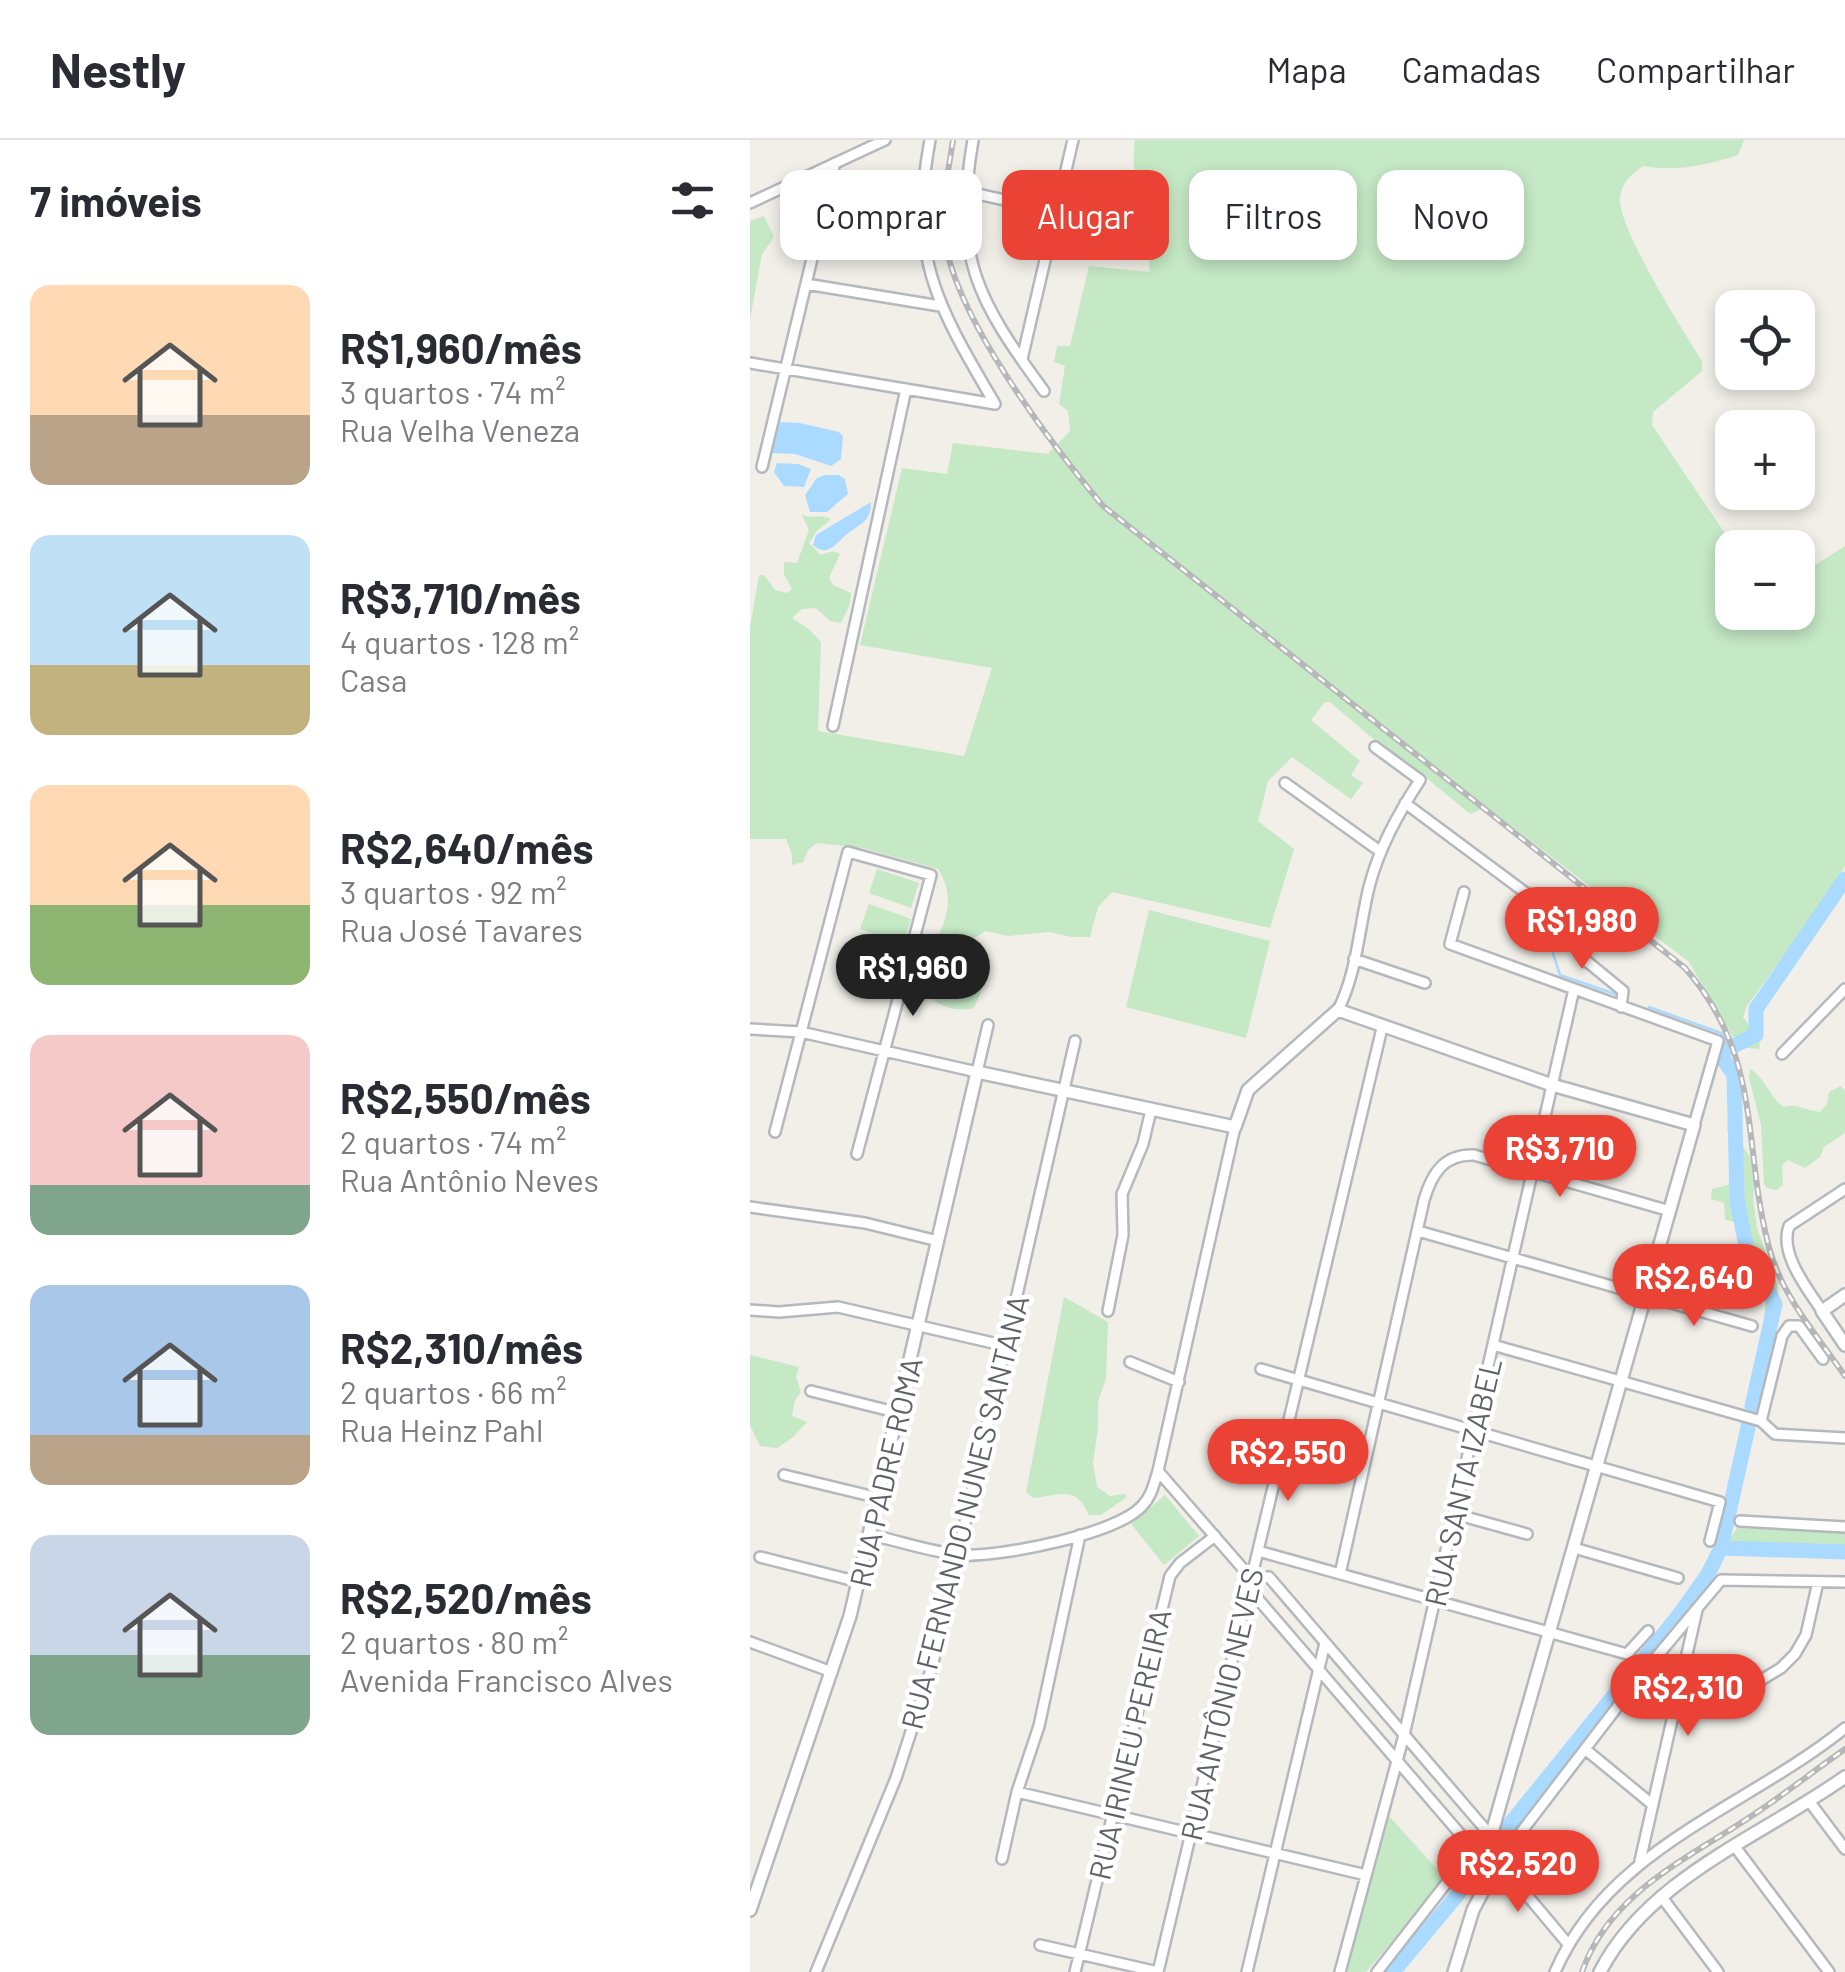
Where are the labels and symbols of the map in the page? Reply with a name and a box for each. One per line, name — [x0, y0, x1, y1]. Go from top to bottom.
pin: R$1,980 — [1490, 887, 1674, 972]
pin: R$1,960 — [821, 934, 1005, 1019]
pin: R$3,710 — [1468, 1115, 1652, 1200]
pin: R$2,640 — [1602, 1244, 1786, 1329]
street label: RUA FERNANDO NUNES SANTANA — [893, 1291, 1035, 1733]
street label: RUA PADRE ROMA — [841, 1354, 929, 1590]
street label: RUA SANTA IZABEL — [1416, 1354, 1508, 1610]
pin: R$2,550 — [1196, 1419, 1380, 1504]
street label: RUA ANTÔNIO NEVES — [1172, 1564, 1270, 1844]
street label: RUA IRINEU PEREIRA — [1080, 1605, 1178, 1883]
pin: R$2,310 — [1596, 1654, 1780, 1739]
pin: R$2,520 — [1426, 1830, 1610, 1915]

